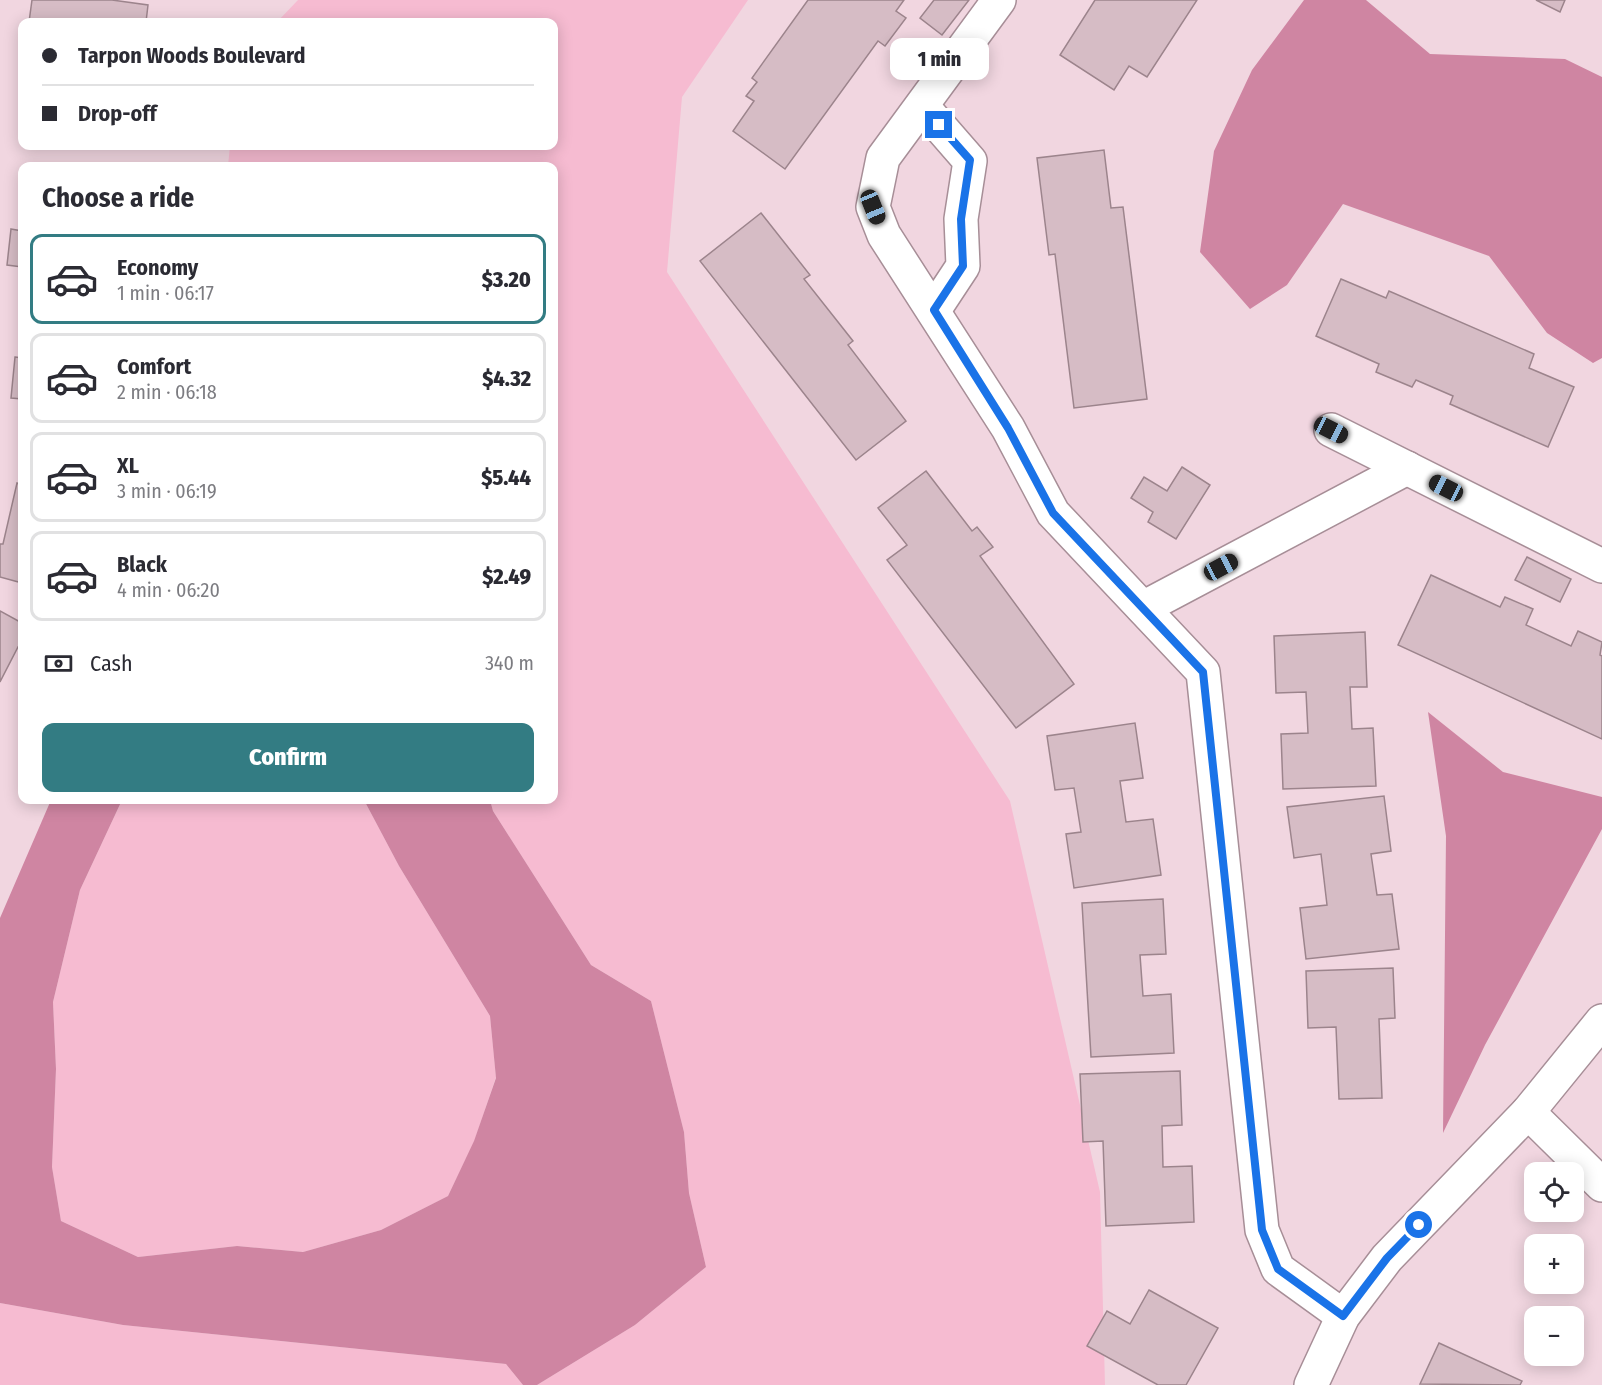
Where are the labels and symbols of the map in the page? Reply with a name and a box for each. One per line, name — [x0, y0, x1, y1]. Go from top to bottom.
callout: 1 min — [890, 38, 988, 80]
route end — [925, 111, 952, 138]
car — [858, 187, 888, 227]
car — [1311, 414, 1351, 446]
car — [1426, 472, 1466, 504]
car — [1201, 551, 1241, 583]
route start — [1405, 1211, 1432, 1238]

